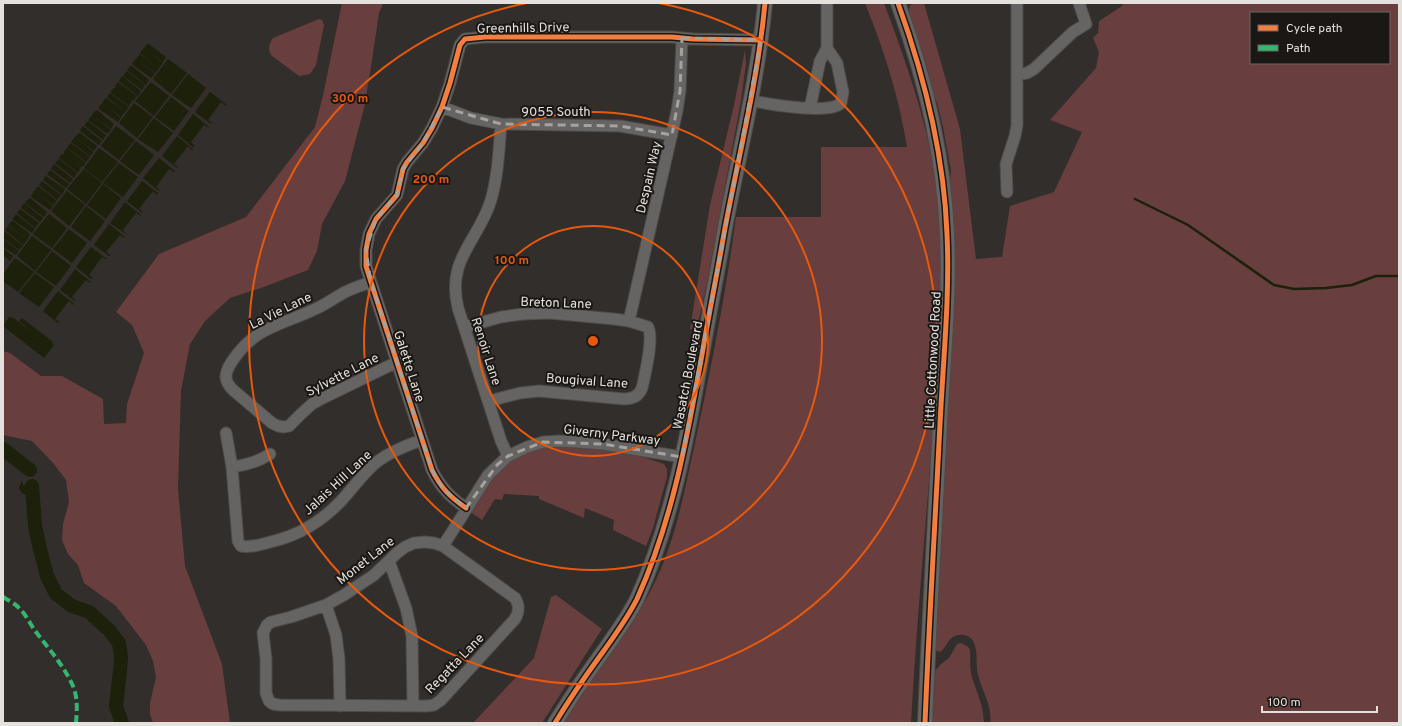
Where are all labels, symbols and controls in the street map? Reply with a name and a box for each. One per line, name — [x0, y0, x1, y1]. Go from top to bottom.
legend — [1250, 12, 1390, 64]
street label: Greenhills Drive — [477, 20, 570, 38]
text: Cycle path — [1286, 21, 1343, 37]
text: Path — [1286, 41, 1311, 57]
text: 300 m — [332, 91, 368, 107]
street label: 9055 South — [521, 105, 591, 121]
street label: Despain Way — [634, 140, 666, 215]
text: 200 m — [413, 172, 449, 188]
text: 100 m — [495, 253, 529, 269]
street label: La Vie Lane — [247, 290, 315, 334]
street label: Little Cottonwood Road — [922, 291, 946, 429]
street label: Breton Lane — [520, 295, 592, 313]
street label: Renoir Lane — [467, 316, 504, 388]
street label: Wasatch Boulevard — [671, 320, 707, 431]
street label: Galette Lane — [389, 329, 427, 404]
centre of rings — [586, 334, 600, 348]
street label: Sylvette Lane — [304, 351, 382, 401]
street label: Bougival Lane — [545, 371, 628, 393]
street label: Giverny Parkway — [562, 422, 661, 450]
street label: Jalais Hill Lane — [301, 448, 376, 519]
street label: Monet Lane — [334, 534, 398, 589]
street label: Regatta Lane — [423, 631, 488, 698]
scale bar — [1262, 688, 1377, 714]
text: 100 m — [1268, 695, 1301, 711]

